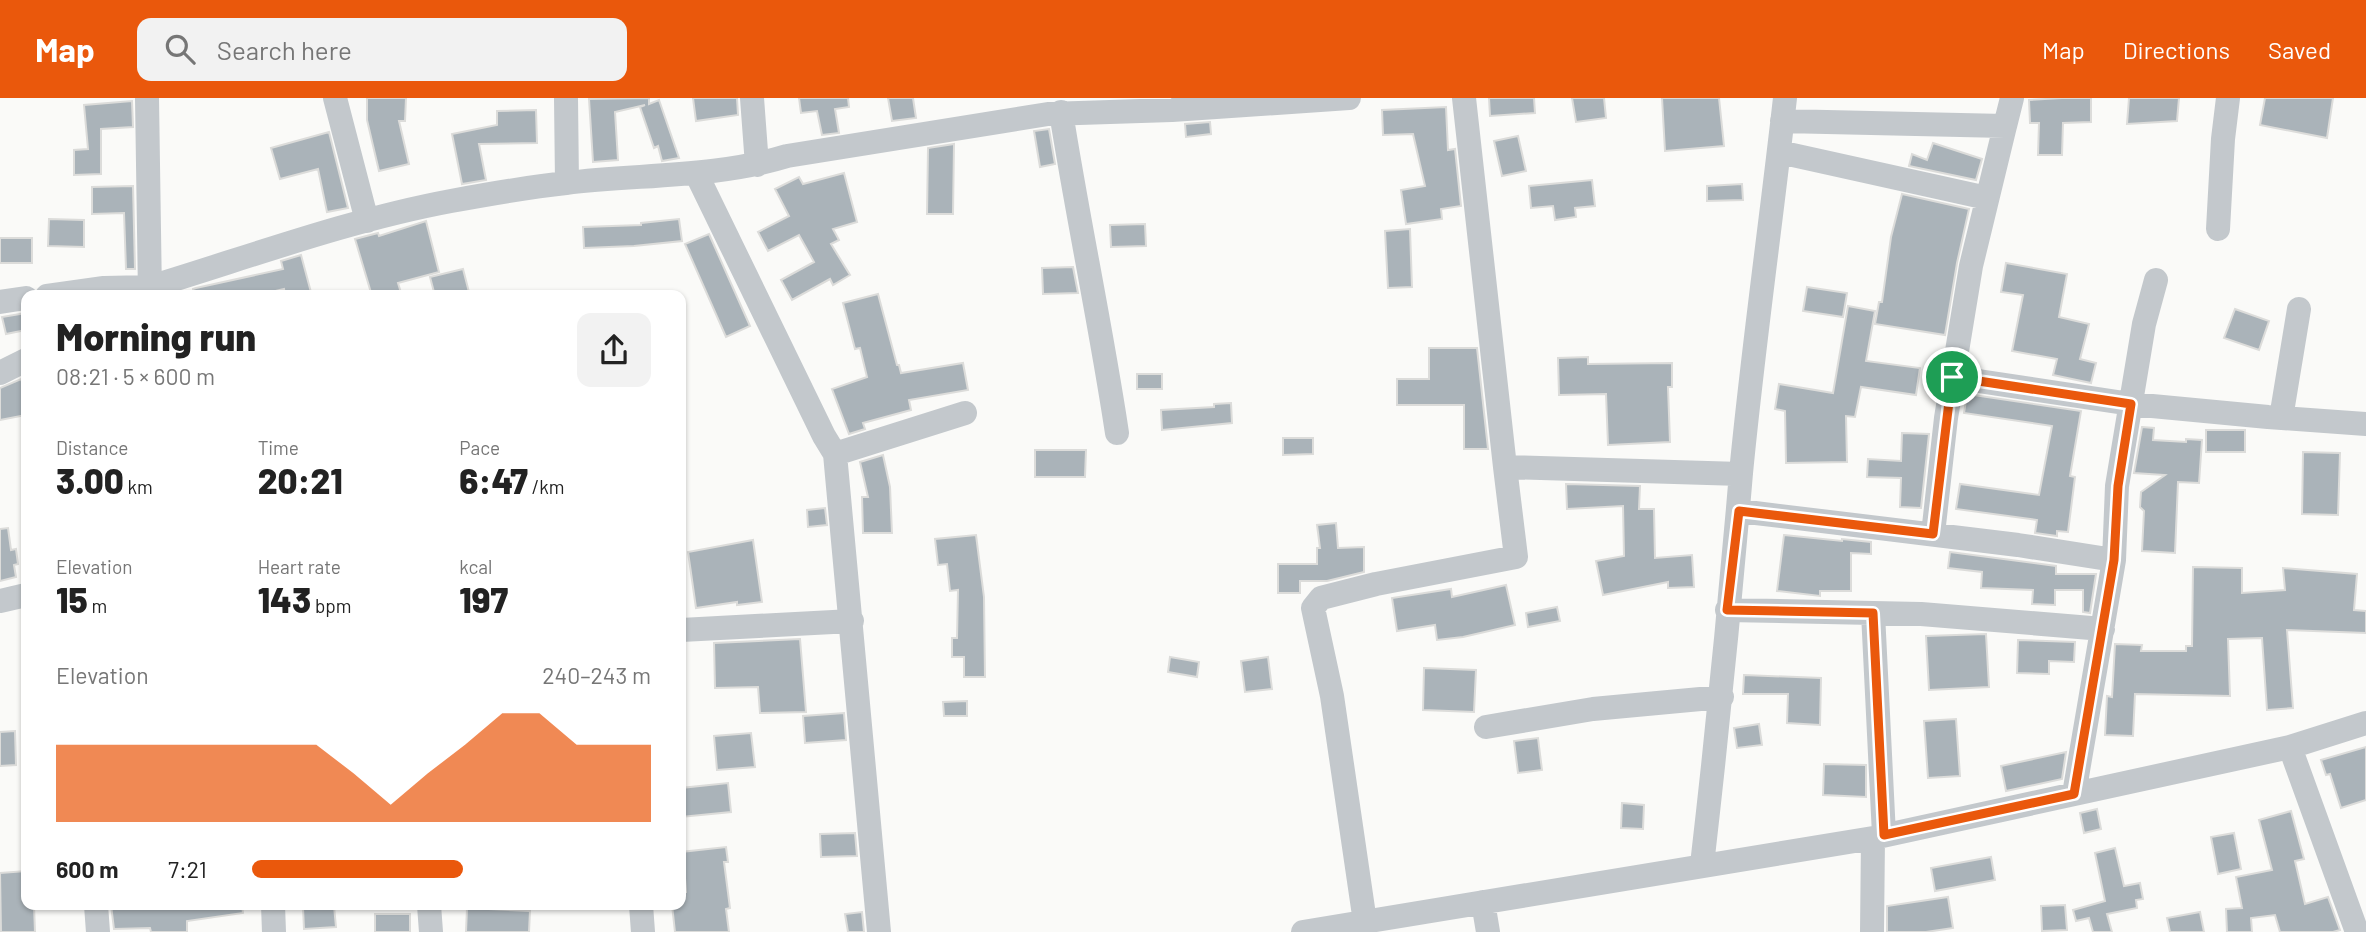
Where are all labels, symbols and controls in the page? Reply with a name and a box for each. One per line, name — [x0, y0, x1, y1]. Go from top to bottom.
search box — [137, 18, 627, 81]
text: Map — [35, 29, 95, 69]
icon: search — [161, 30, 199, 68]
text: Search here — [217, 34, 352, 65]
text: Map — [2042, 35, 2085, 64]
text: Directions — [2123, 35, 2230, 64]
text: Saved — [2268, 35, 2331, 64]
text: Morning run — [56, 313, 256, 359]
button: share — [577, 313, 651, 387]
pin — [1922, 347, 1982, 407]
icon: arrive — [1933, 358, 1971, 396]
text: 08:21 · 5 × 600 m — [56, 362, 215, 390]
text: Distance — [56, 436, 128, 459]
text: Time — [258, 436, 299, 459]
text: Pace — [459, 436, 500, 459]
text: 3.00 — [56, 459, 124, 501]
text: 20:21 — [258, 459, 343, 501]
text: 6:47 — [459, 459, 528, 501]
text: km — [124, 475, 153, 498]
text: /km — [528, 475, 565, 498]
text: Elevation — [56, 555, 133, 578]
text: Heart rate — [258, 555, 341, 578]
text: kcal — [459, 555, 492, 578]
text: 15 — [56, 578, 88, 620]
text: 143 — [258, 578, 311, 620]
text: 197 — [459, 578, 508, 620]
text: m — [88, 594, 107, 617]
text: bpm — [311, 594, 352, 617]
text: Elevation — [56, 661, 149, 689]
text: 240–243 m — [542, 661, 651, 689]
text: 600 m — [56, 855, 118, 883]
text: 7:21 — [168, 855, 207, 883]

